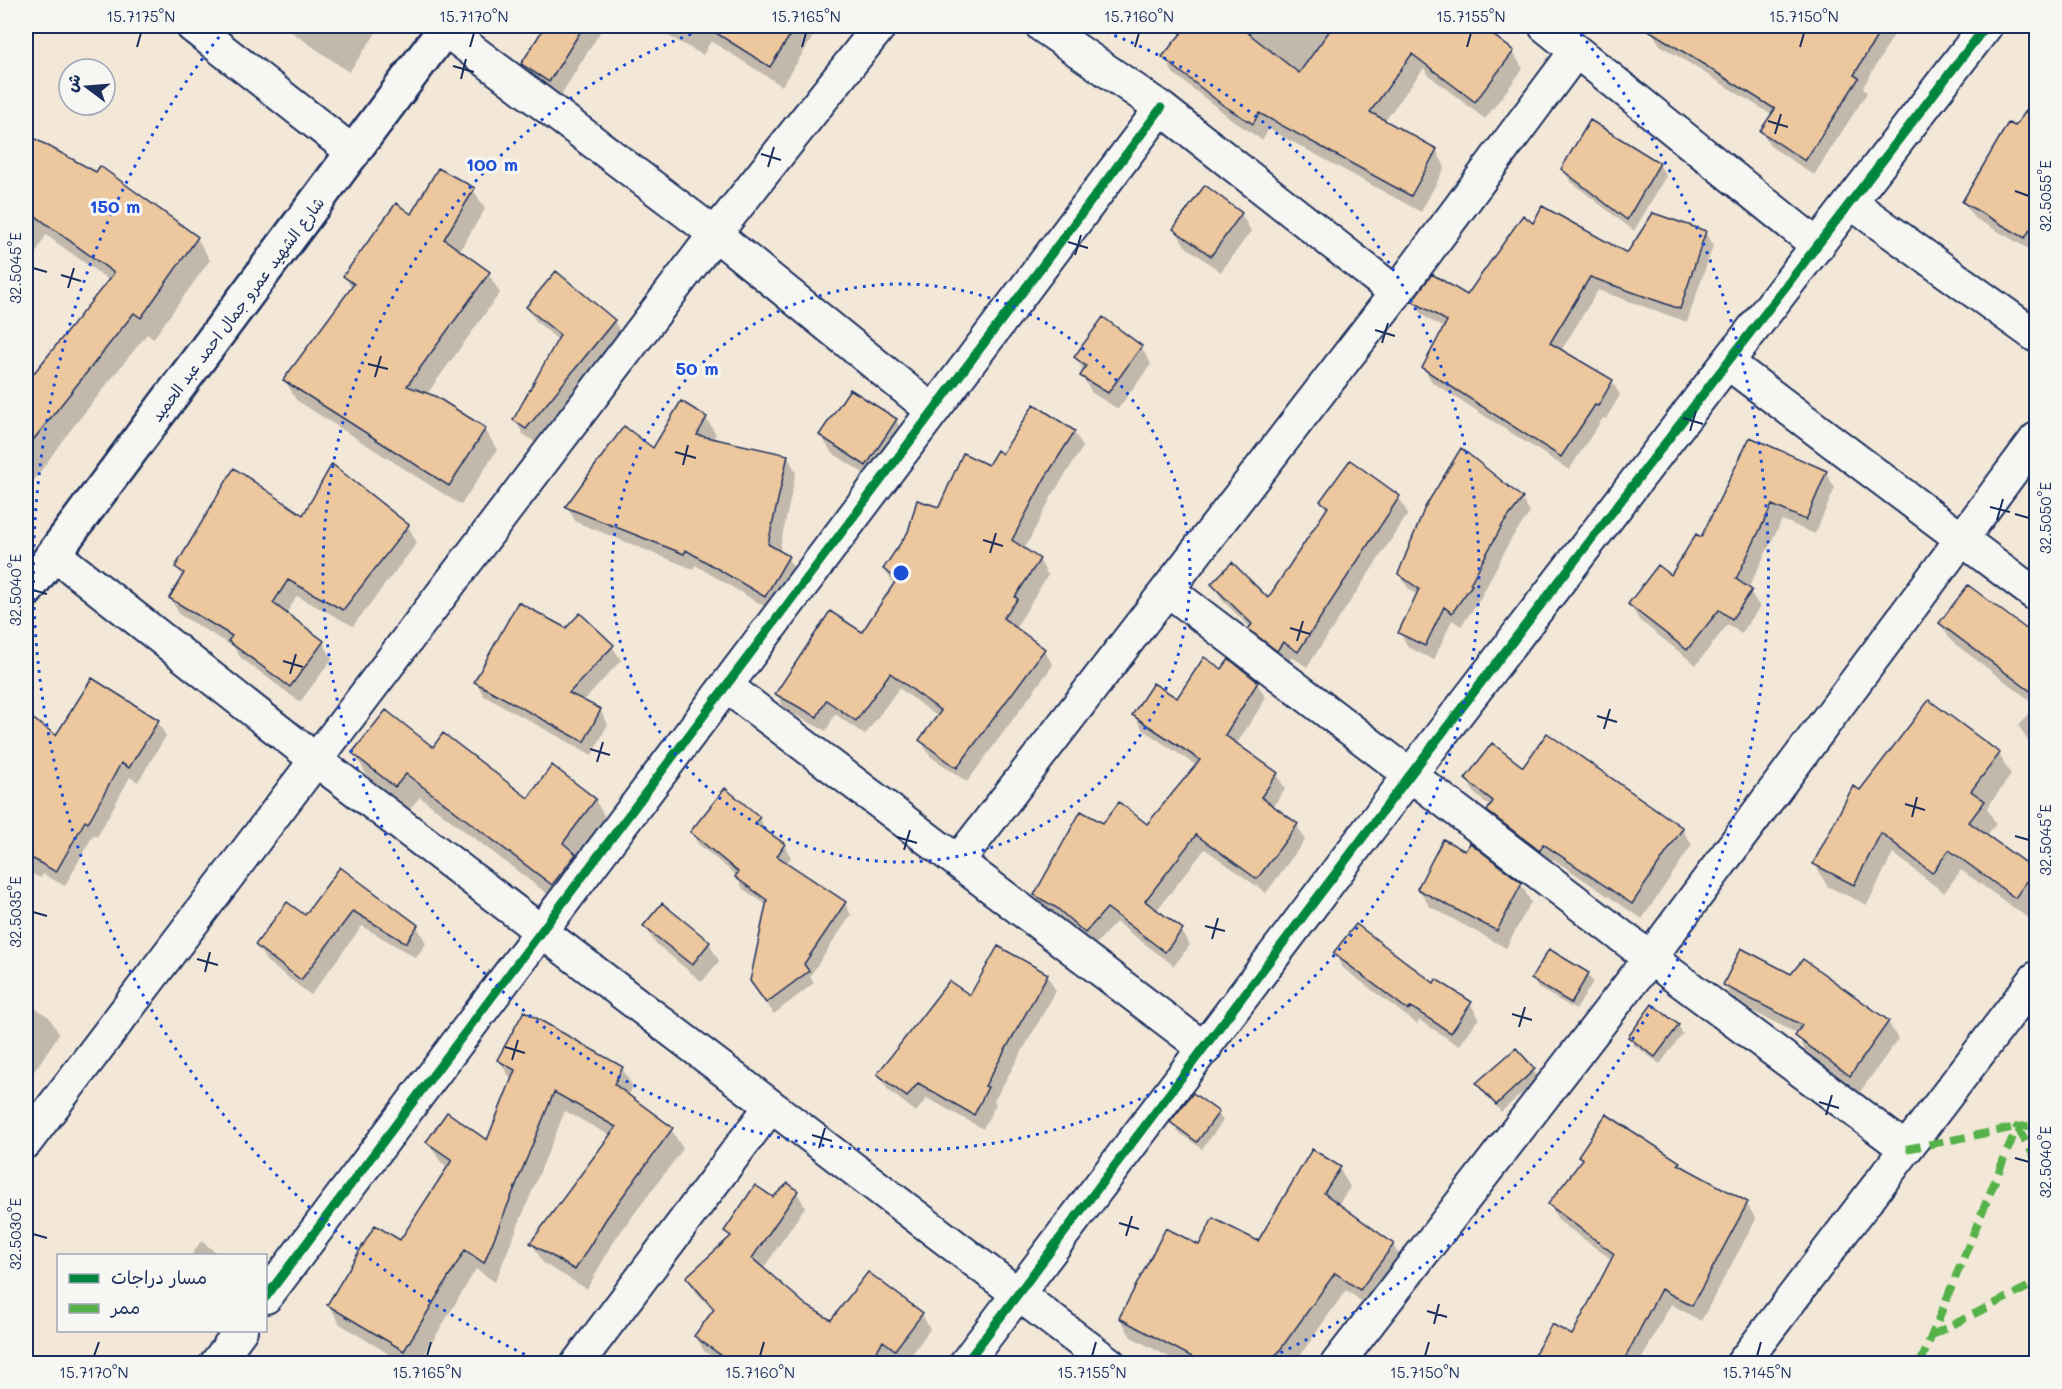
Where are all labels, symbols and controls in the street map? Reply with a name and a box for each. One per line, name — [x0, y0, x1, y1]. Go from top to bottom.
text: 15.7175°N — [107, 6, 175, 26]
text: 15.7170°N — [439, 6, 509, 26]
text: 15.7165°N — [771, 6, 841, 26]
text: 15.7160°N — [1104, 6, 1174, 26]
text: 15.7155°N — [1436, 6, 1506, 26]
text: 15.7150°N — [1769, 6, 1839, 26]
north arrow — [57, 57, 117, 117]
text: ش — [60, 71, 85, 94]
text: 100 m — [466, 152, 518, 176]
text: 32.5055°E — [2035, 160, 2055, 232]
street label: شارع الشهيد عمرو جمال احمد عبد الحميد — [146, 192, 330, 427]
text: 150 m — [90, 194, 140, 218]
text: 32.5045°E — [5, 232, 25, 304]
text: 50 m — [676, 356, 718, 380]
text: 32.5050°E — [2035, 482, 2055, 554]
text: 32.5040°E — [5, 554, 25, 626]
centre of rings — [891, 563, 911, 583]
text: 32.5045°E — [2035, 804, 2055, 876]
text: 32.5035°E — [5, 876, 25, 948]
text: 32.5040°E — [2035, 1126, 2055, 1198]
text: 32.5030°E — [5, 1198, 25, 1270]
legend — [57, 1254, 267, 1332]
text: مسار دراجات — [111, 1265, 207, 1289]
text: ممر — [109, 1295, 140, 1319]
text: 15.7170°N — [59, 1362, 129, 1382]
text: 15.7165°N — [392, 1362, 462, 1382]
text: 15.7160°N — [725, 1362, 795, 1382]
text: 15.7155°N — [1057, 1362, 1127, 1382]
text: 15.7150°N — [1390, 1362, 1460, 1382]
text: 15.7145°N — [1722, 1362, 1792, 1382]

